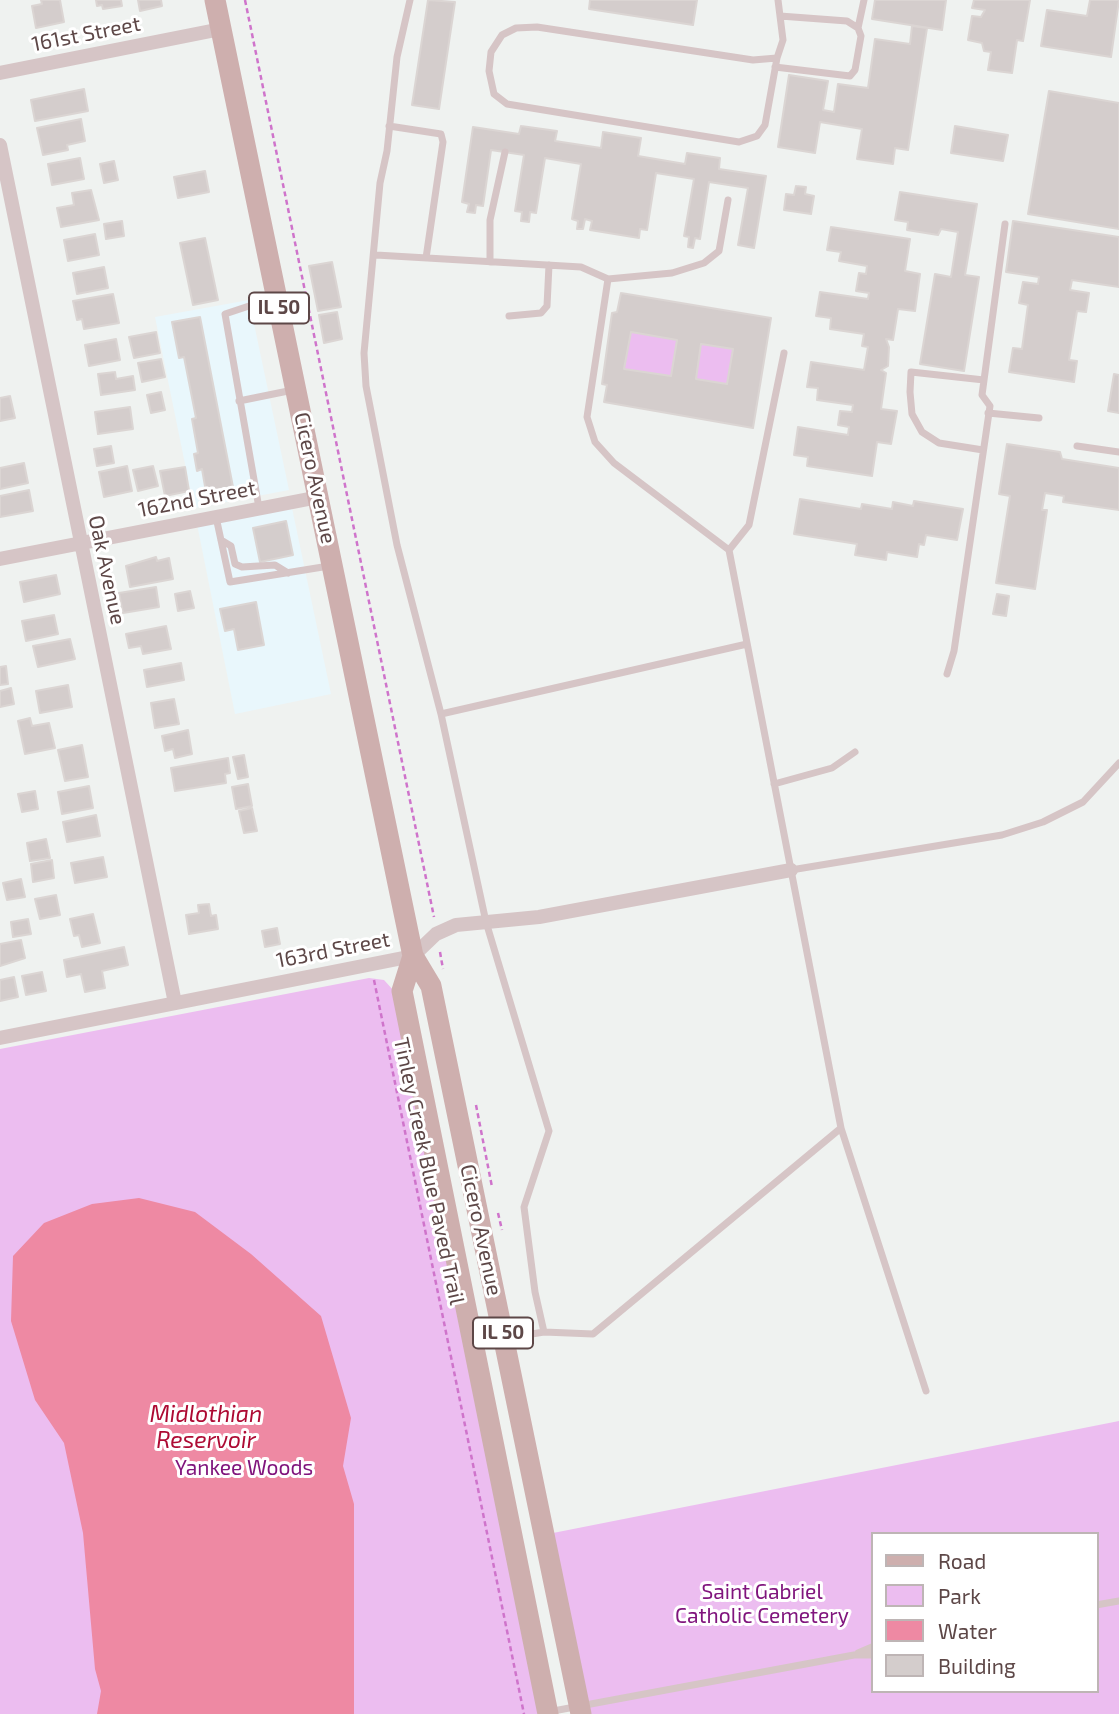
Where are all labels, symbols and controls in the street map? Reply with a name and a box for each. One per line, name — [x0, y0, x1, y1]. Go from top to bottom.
street label: 161st Street — [29, 11, 143, 57]
road number: IL 50 — [249, 292, 309, 324]
street label: Cicero Avenue — [289, 410, 341, 546]
street label: 162nd Street — [136, 475, 258, 523]
street label: Oak Avenue — [83, 513, 131, 627]
street label: 163rd Street — [274, 927, 392, 973]
street label: Tinley Creek Blue Paved Trail — [388, 1035, 470, 1307]
street label: Cicero Avenue — [455, 1162, 507, 1298]
road number: IL 50 — [473, 1317, 533, 1348]
water label: Midlothian Reservoir — [150, 1400, 262, 1454]
park label: Yankee Woods — [175, 1455, 313, 1481]
legend — [870, 1532, 1098, 1693]
text: Road — [938, 1548, 986, 1573]
park label: Saint Gabriel Catholic Cemetery — [675, 1579, 849, 1629]
text: Park — [938, 1583, 981, 1608]
text: Water — [938, 1618, 997, 1643]
text: Building — [938, 1653, 1016, 1678]

